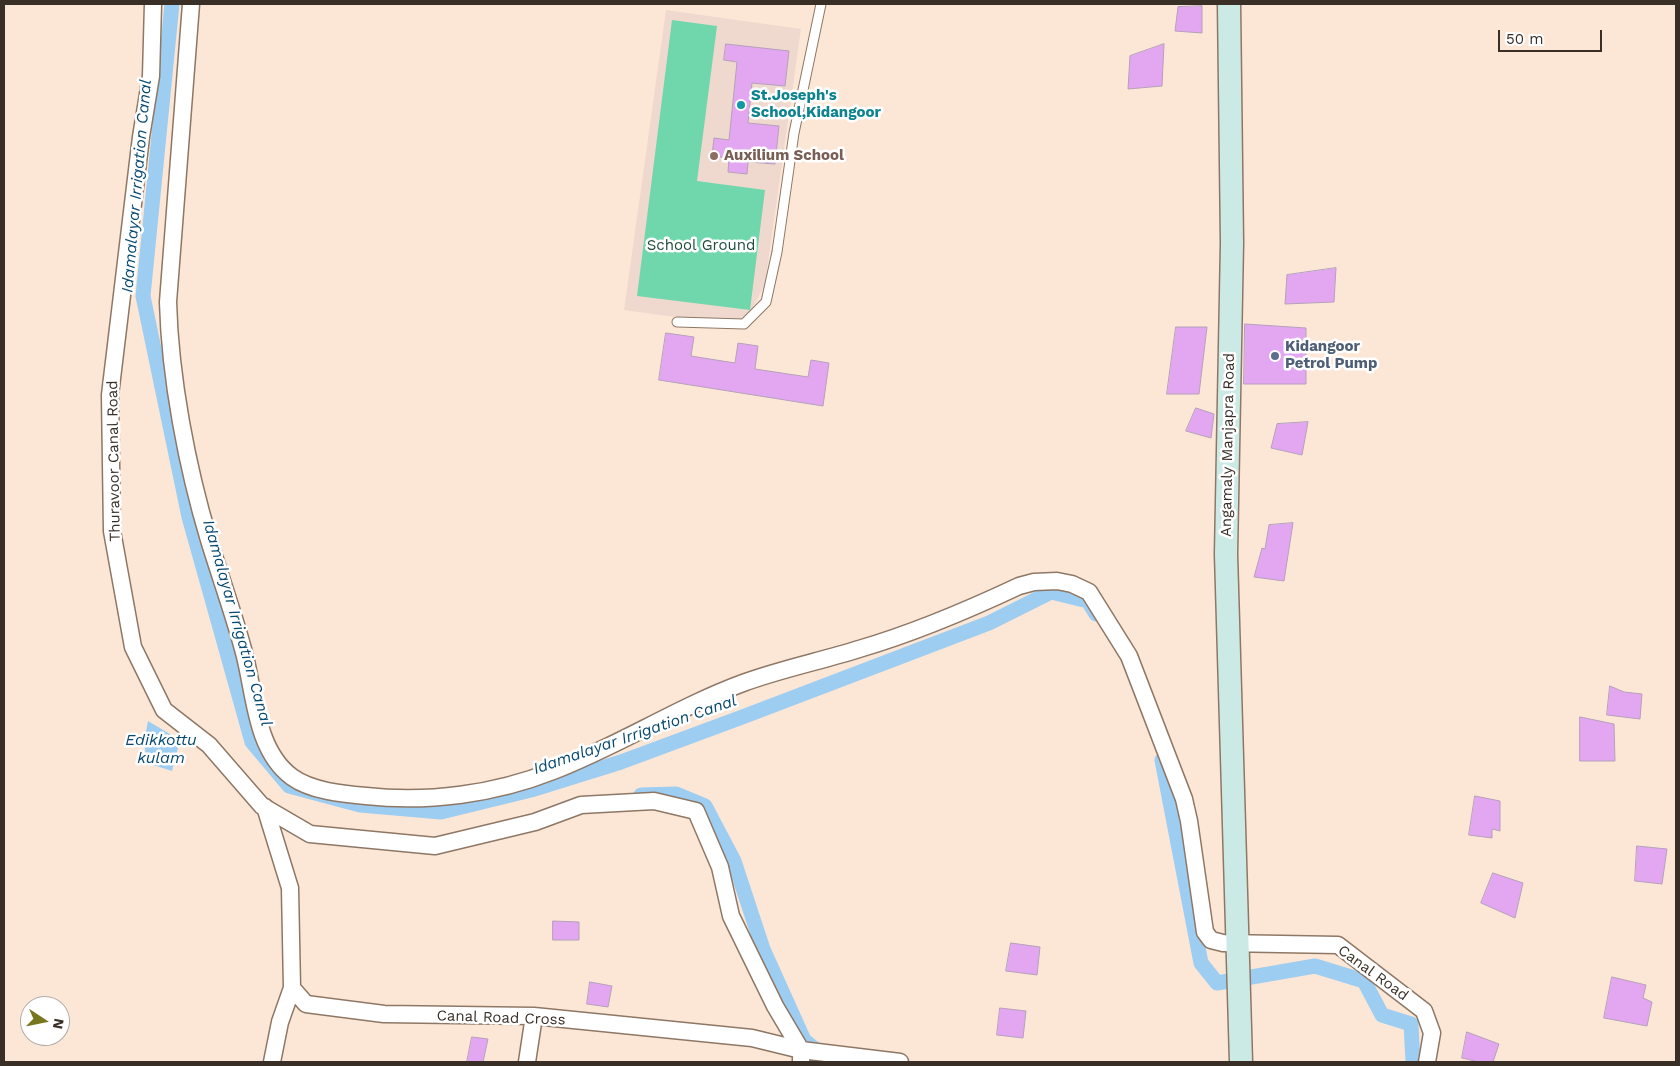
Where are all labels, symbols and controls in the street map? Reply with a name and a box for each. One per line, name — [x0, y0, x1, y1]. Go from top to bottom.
scale bar — [1500, 20, 1604, 52]
text: 50 m — [1506, 30, 1543, 48]
water label: Idamalayar Irrigation Canal — [118, 79, 156, 293]
place label: St.Joseph's School,Kidangoor — [751, 87, 881, 122]
marker: St.Joseph's School,Kidangoor — [735, 99, 747, 111]
place label: Auxilium School — [724, 147, 844, 165]
marker: Auxilium School — [708, 150, 720, 162]
park label: School Ground — [647, 237, 755, 255]
place label: Kidangoor Petrol Pump — [1285, 338, 1377, 373]
marker: Kidangoor Petrol Pump — [1269, 350, 1281, 362]
street label: Angamaly Manjapra Road — [1217, 353, 1239, 537]
street label: Thuravoor Canal Road — [104, 380, 124, 542]
water label: Idamalayar Irrigation Canal — [198, 518, 276, 728]
water label: Idamalayar Irrigation Canal — [531, 691, 739, 779]
water label: Edikkottu kulam — [125, 730, 197, 768]
street label: Canal Road — [1334, 941, 1412, 1005]
north arrow — [20, 996, 70, 1046]
street label: Canal Road Cross — [436, 1007, 566, 1029]
text: N — [50, 1017, 68, 1030]

